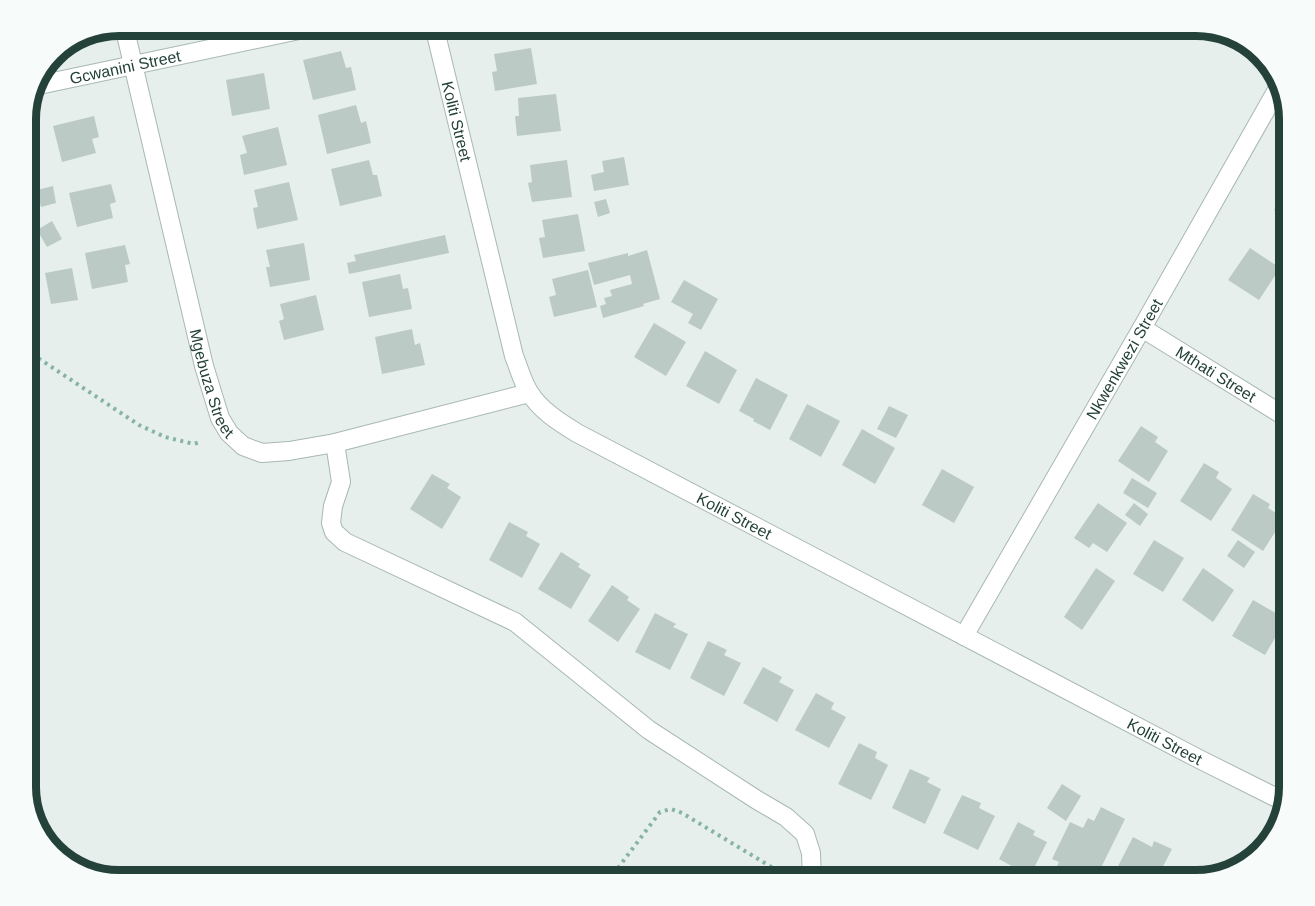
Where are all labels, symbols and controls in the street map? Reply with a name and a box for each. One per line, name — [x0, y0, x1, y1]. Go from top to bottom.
street label: Gcwanini Street — [68, 47, 183, 87]
street label: Koliti Street — [439, 80, 475, 164]
street label: Nkwenkwezi Street — [1083, 295, 1166, 422]
street label: Mgebuza Street — [187, 327, 237, 442]
street label: Mthati Street — [1173, 343, 1259, 406]
street label: Koliti Street — [694, 489, 775, 543]
street label: Koliti Street — [1124, 715, 1205, 768]

